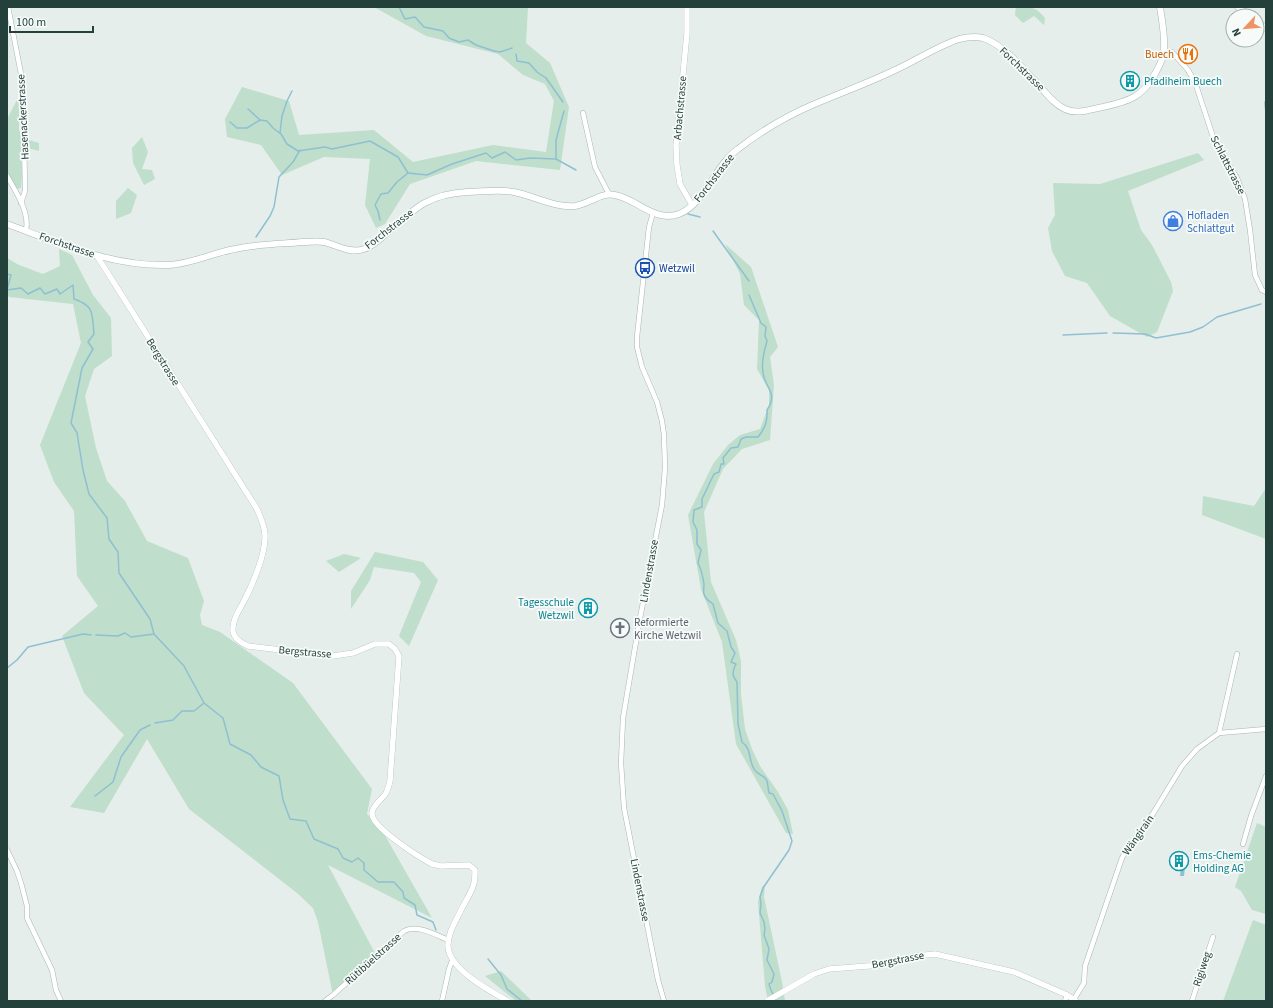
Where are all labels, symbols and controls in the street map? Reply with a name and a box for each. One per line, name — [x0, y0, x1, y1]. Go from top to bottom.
scale bar — [10, 8, 93, 34]
north arrow — [1225, 8, 1265, 48]
text: 100 m — [16, 14, 46, 31]
text: N — [1228, 26, 1245, 39]
restaurant icon: Buech — [1177, 43, 1199, 65]
street label: Forchstrasse — [996, 44, 1048, 95]
place label: Buech — [1145, 47, 1174, 62]
building icon: Pfadiheim Buech — [1119, 70, 1141, 92]
street label: Hasenackerstrasse — [13, 73, 33, 160]
place label: Pfadiheim Buech — [1144, 74, 1222, 89]
street label: Arbachstrasse — [670, 75, 690, 141]
street label: Schlattstrasse — [1207, 133, 1249, 197]
street label: Forchstrasse — [690, 150, 738, 205]
street label: Forchstrasse — [362, 205, 417, 253]
place label: Hofladen Schlattgut — [1187, 208, 1235, 236]
shop icon: Hofladen Schlattgut — [1162, 210, 1184, 232]
street label: Forchstrasse — [37, 228, 97, 262]
bus stop icon: Wetzwil — [634, 257, 656, 279]
place label: Wetzwil — [659, 261, 695, 276]
street label: Bergstrasse — [143, 336, 184, 389]
street label: Lindenstrasse — [636, 538, 662, 604]
place label: Tagesschule Wetzwil — [518, 595, 575, 623]
building icon: Tagesschule Wetzwil — [577, 597, 599, 619]
place label: Reformierte Kirche Wetzwil — [634, 615, 701, 643]
church icon: Reformierte Kirche Wetzwil — [609, 617, 631, 639]
street label: Bergstrasse — [278, 642, 333, 662]
street label: Wängirain — [1119, 812, 1157, 858]
place label: Ems-Chemie Holding AG — [1193, 848, 1252, 876]
building icon: Ems-Chemie Holding AG — [1168, 850, 1190, 872]
street label: Lindenstrasse — [627, 857, 654, 923]
street label: Rütibüelstrasse — [342, 929, 405, 988]
street label: Bergstrasse — [871, 947, 926, 972]
street label: Rigiweg — [1189, 949, 1215, 988]

